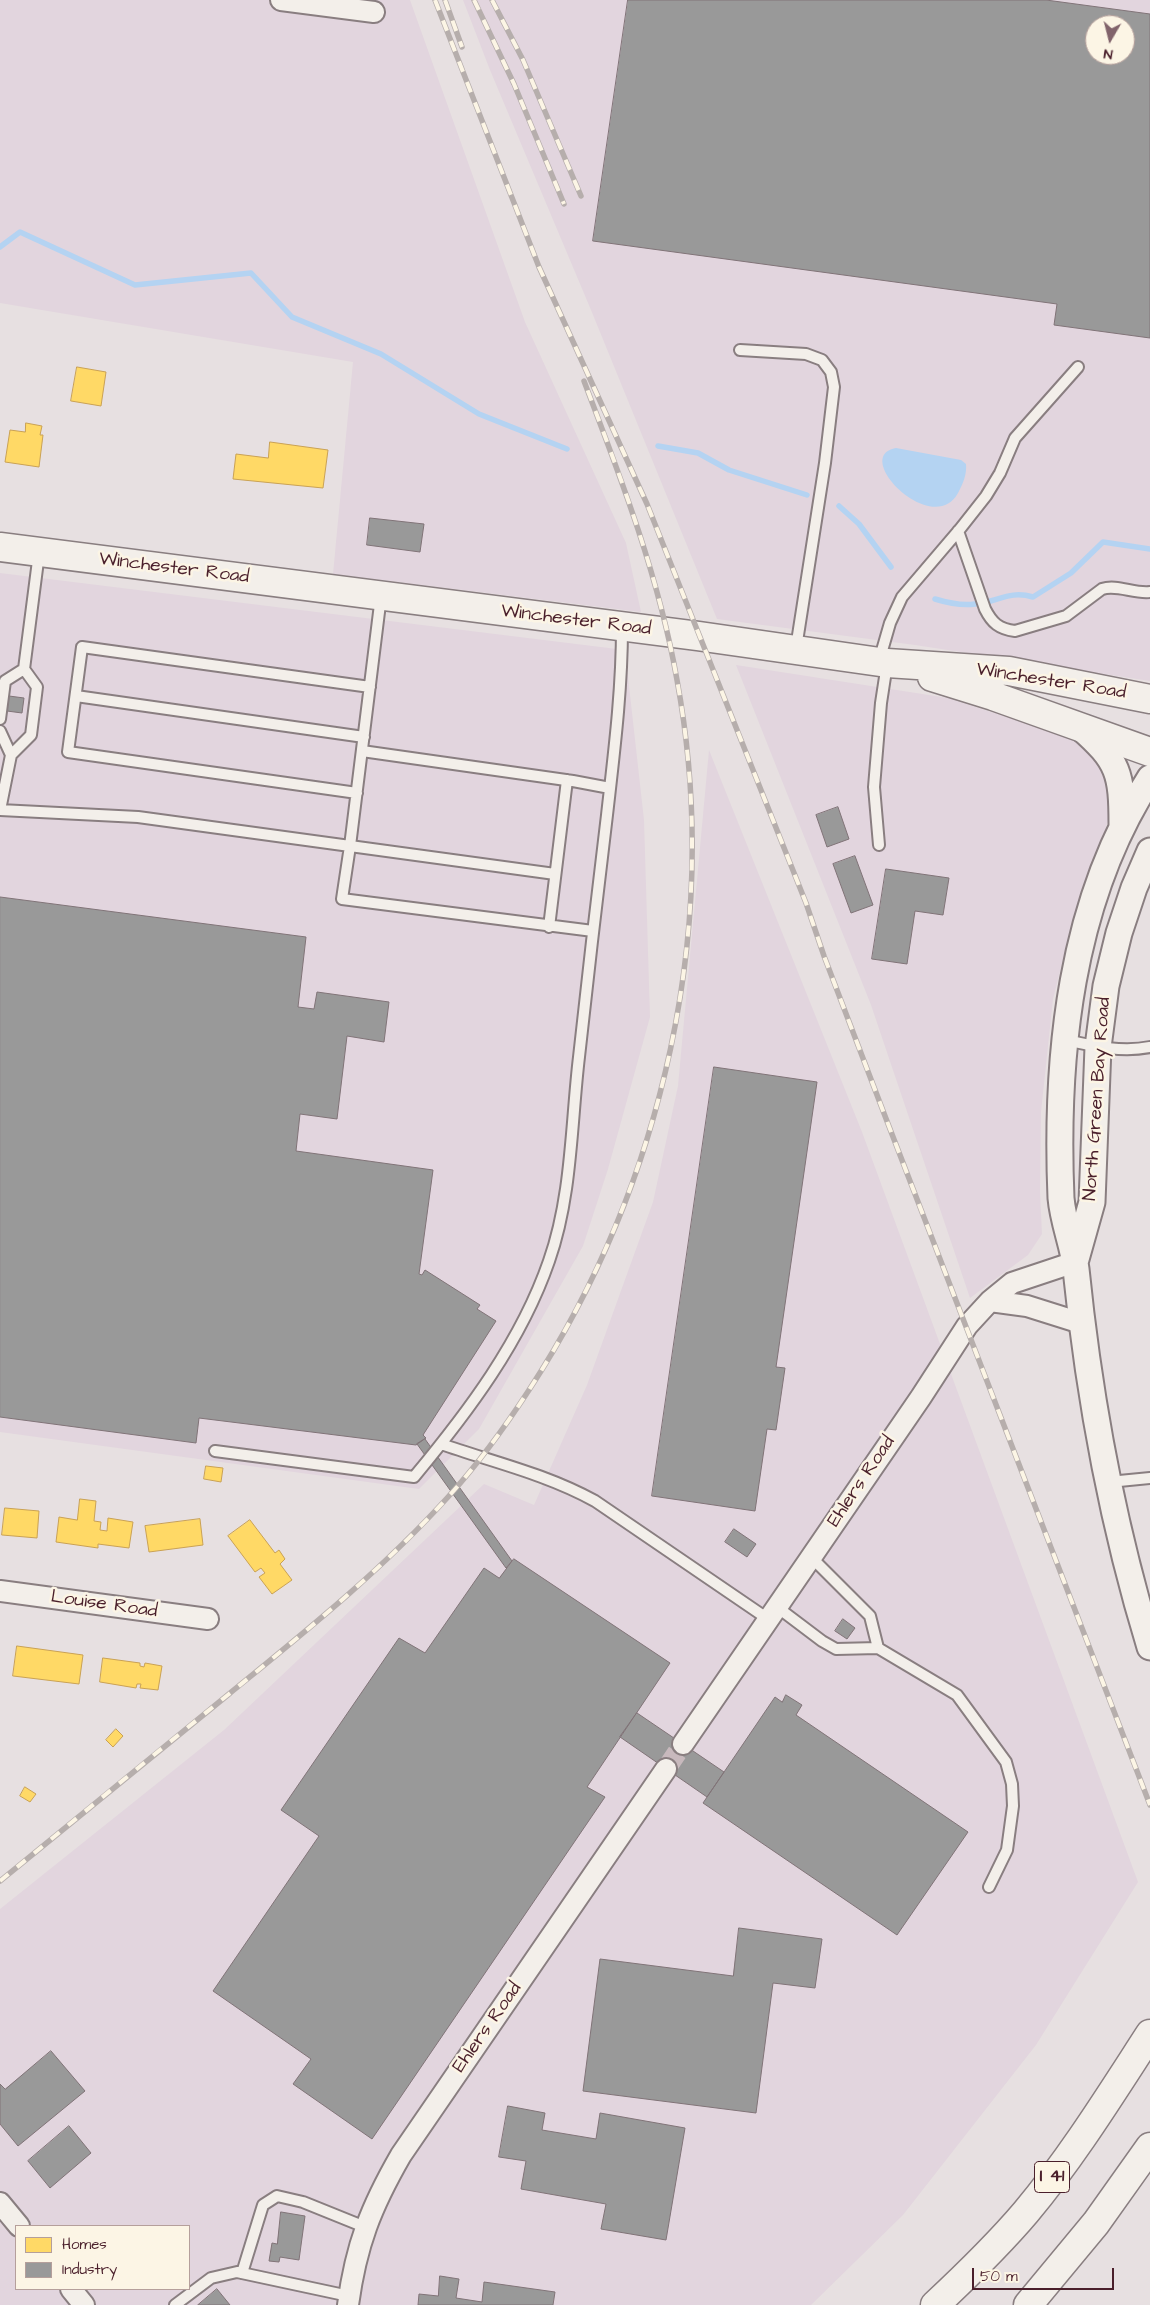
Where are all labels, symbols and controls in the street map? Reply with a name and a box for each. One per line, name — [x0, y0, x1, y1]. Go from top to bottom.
north arrow — [1085, 15, 1135, 65]
text: N — [1102, 43, 1114, 64]
street label: Winchester Road — [98, 548, 250, 590]
street label: Winchester Road — [500, 600, 652, 642]
street label: Winchester Road — [975, 659, 1127, 705]
street label: North Green Bay Road — [1080, 996, 1116, 1202]
street label: Ehlers Road — [823, 1432, 901, 1532]
street label: Louise Road — [49, 1586, 159, 1624]
street label: Ehlers Road — [448, 1978, 528, 2078]
road number: I 41 — [1034, 2162, 1070, 2192]
legend — [15, 2225, 190, 2290]
text: Homes — [62, 2234, 107, 2255]
scale bar — [975, 2258, 1118, 2290]
text: Industry — [62, 2259, 117, 2280]
text: 50 m — [980, 2266, 1018, 2287]

